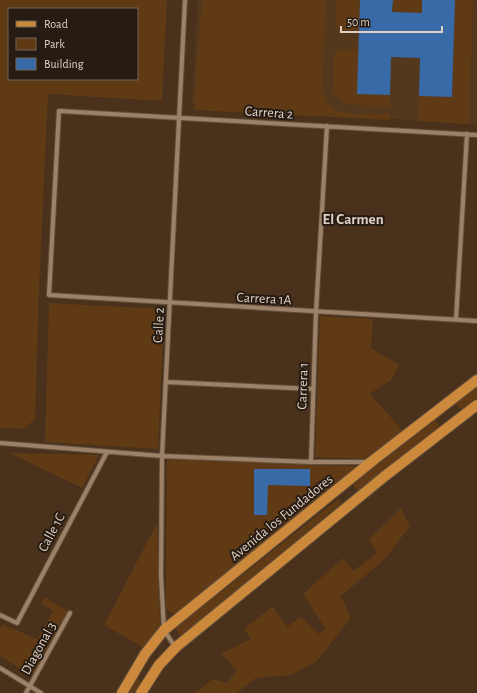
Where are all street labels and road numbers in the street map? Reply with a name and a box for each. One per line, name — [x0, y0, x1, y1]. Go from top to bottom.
street label: Carrera 2 — [244, 104, 294, 122]
street label: Carrera 1A — [236, 291, 292, 307]
street label: Calle 2 — [151, 307, 167, 343]
street label: Carrera 1 — [295, 362, 311, 410]
street label: Avenida los Fundadores — [228, 472, 336, 563]
street label: Calle 1C — [36, 511, 68, 554]
street label: Diagonal 3 — [19, 620, 59, 677]

